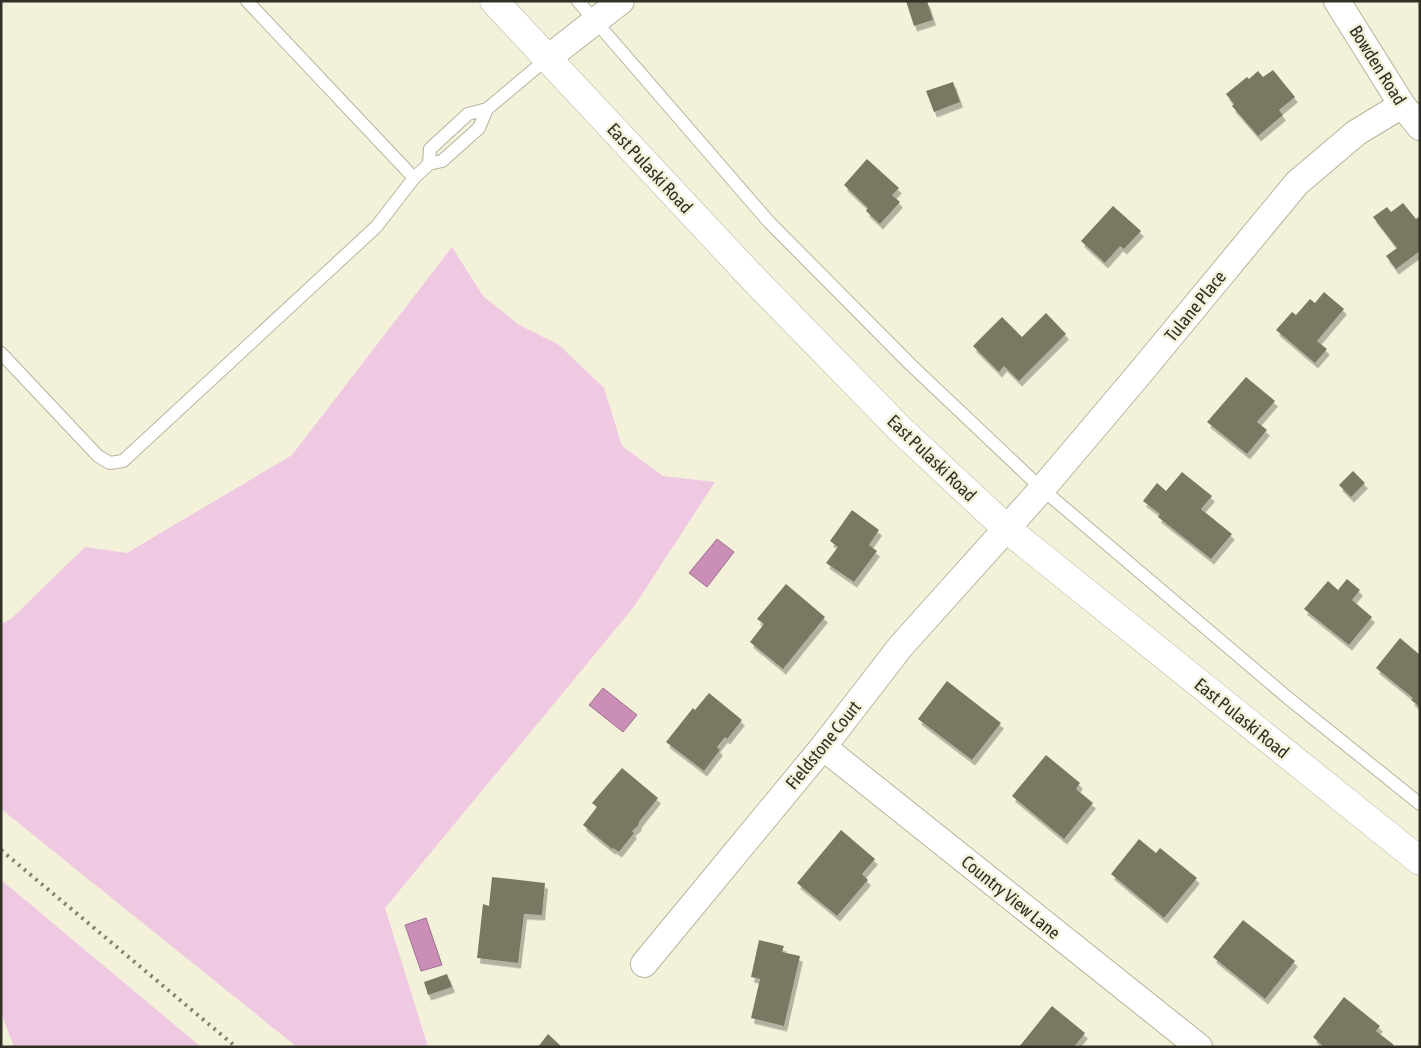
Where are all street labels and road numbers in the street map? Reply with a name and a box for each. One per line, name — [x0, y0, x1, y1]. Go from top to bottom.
street label: Bowden Road — [1345, 21, 1411, 109]
street label: East Pulaski Road — [603, 119, 697, 217]
street label: Tulane Place — [1160, 266, 1230, 346]
street label: East Pulaski Road — [883, 410, 981, 506]
street label: East Pulaski Road — [1191, 674, 1293, 762]
street label: Fieldstone Court — [781, 697, 865, 793]
street label: Country View Lane — [957, 851, 1065, 943]

